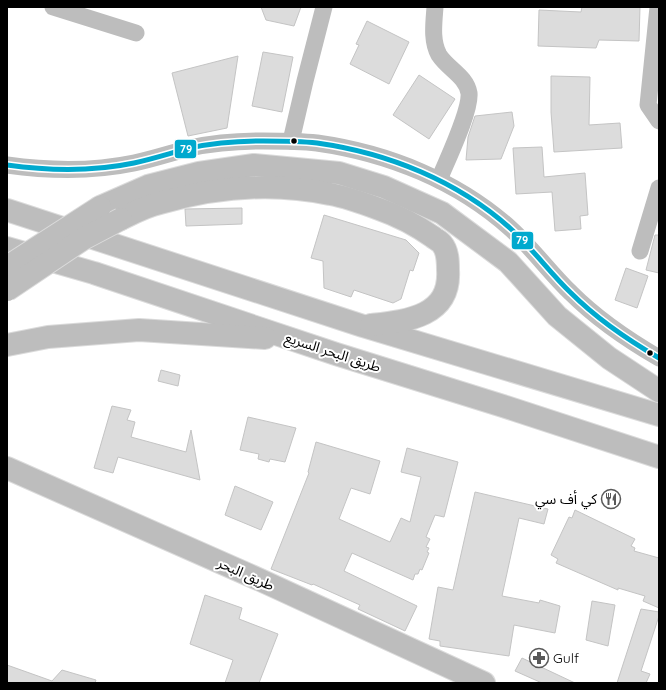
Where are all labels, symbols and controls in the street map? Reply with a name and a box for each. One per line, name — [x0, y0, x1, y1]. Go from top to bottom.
unlabelled marker — [289, 136, 299, 146]
line badge: 79 — [174, 139, 197, 159]
text: 79 — [180, 142, 192, 156]
line badge: 79 — [511, 231, 534, 250]
text: 79 — [516, 233, 528, 247]
street label: طريق البحر السريع — [282, 328, 383, 378]
unlabelled marker — [645, 348, 655, 358]
restaurant icon: كي أف سي — [600, 488, 622, 510]
place label: كي أف سي — [535, 490, 597, 510]
street label: طريق البحر — [214, 553, 277, 595]
pharmacy icon: Gulf — [528, 647, 550, 669]
place label: Gulf — [553, 649, 579, 667]

